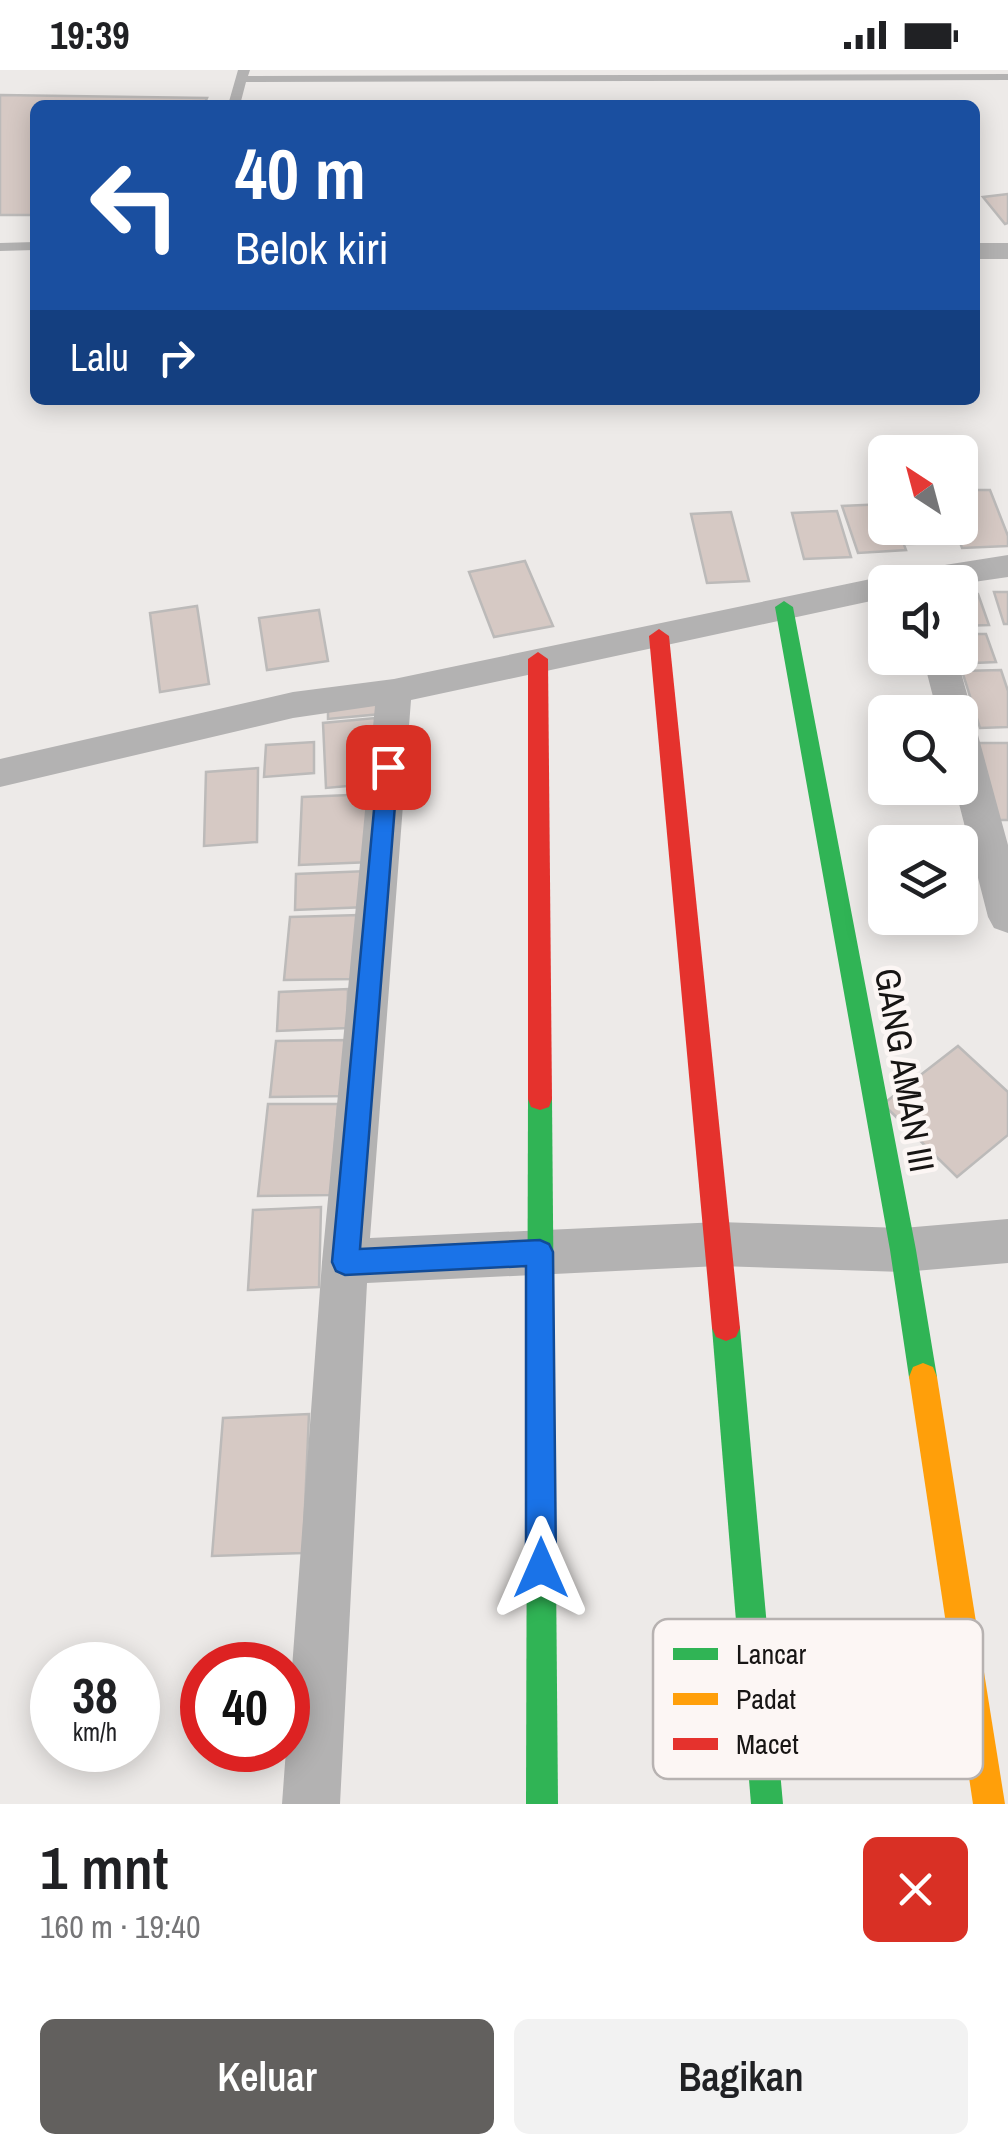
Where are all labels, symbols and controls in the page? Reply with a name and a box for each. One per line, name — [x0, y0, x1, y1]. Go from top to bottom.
text: 19:39 — [50, 10, 130, 61]
text: 40 m — [235, 127, 366, 221]
icon: left — [70, 140, 200, 270]
text: Belok kiri — [235, 217, 389, 278]
icon: right — [149, 330, 204, 385]
text: Lalu — [70, 332, 129, 383]
north arrow — [868, 435, 978, 545]
map controls — [868, 435, 978, 935]
button: sound — [868, 565, 978, 675]
button: search — [868, 695, 978, 805]
pin — [346, 725, 431, 810]
icon: arrive — [361, 740, 416, 795]
button: layers — [868, 825, 978, 935]
street label: GANG AMAN III — [864, 965, 946, 1175]
position arrow — [489, 1516, 593, 1620]
legend — [653, 1619, 983, 1779]
text: Lancar — [736, 1635, 807, 1673]
speed limit sign: 40 — [180, 1642, 310, 1772]
text: 38 — [72, 1661, 118, 1729]
text: Padat — [736, 1680, 796, 1718]
text: km/h — [73, 1715, 117, 1749]
text: Macet — [736, 1725, 799, 1763]
text: 1 mnt — [40, 1827, 168, 1908]
button: close — [863, 1837, 968, 1942]
text: 160 m · 19:40 — [40, 1905, 200, 1948]
button: Keluar — [40, 2019, 494, 2134]
button: Bagikan — [514, 2019, 968, 2134]

